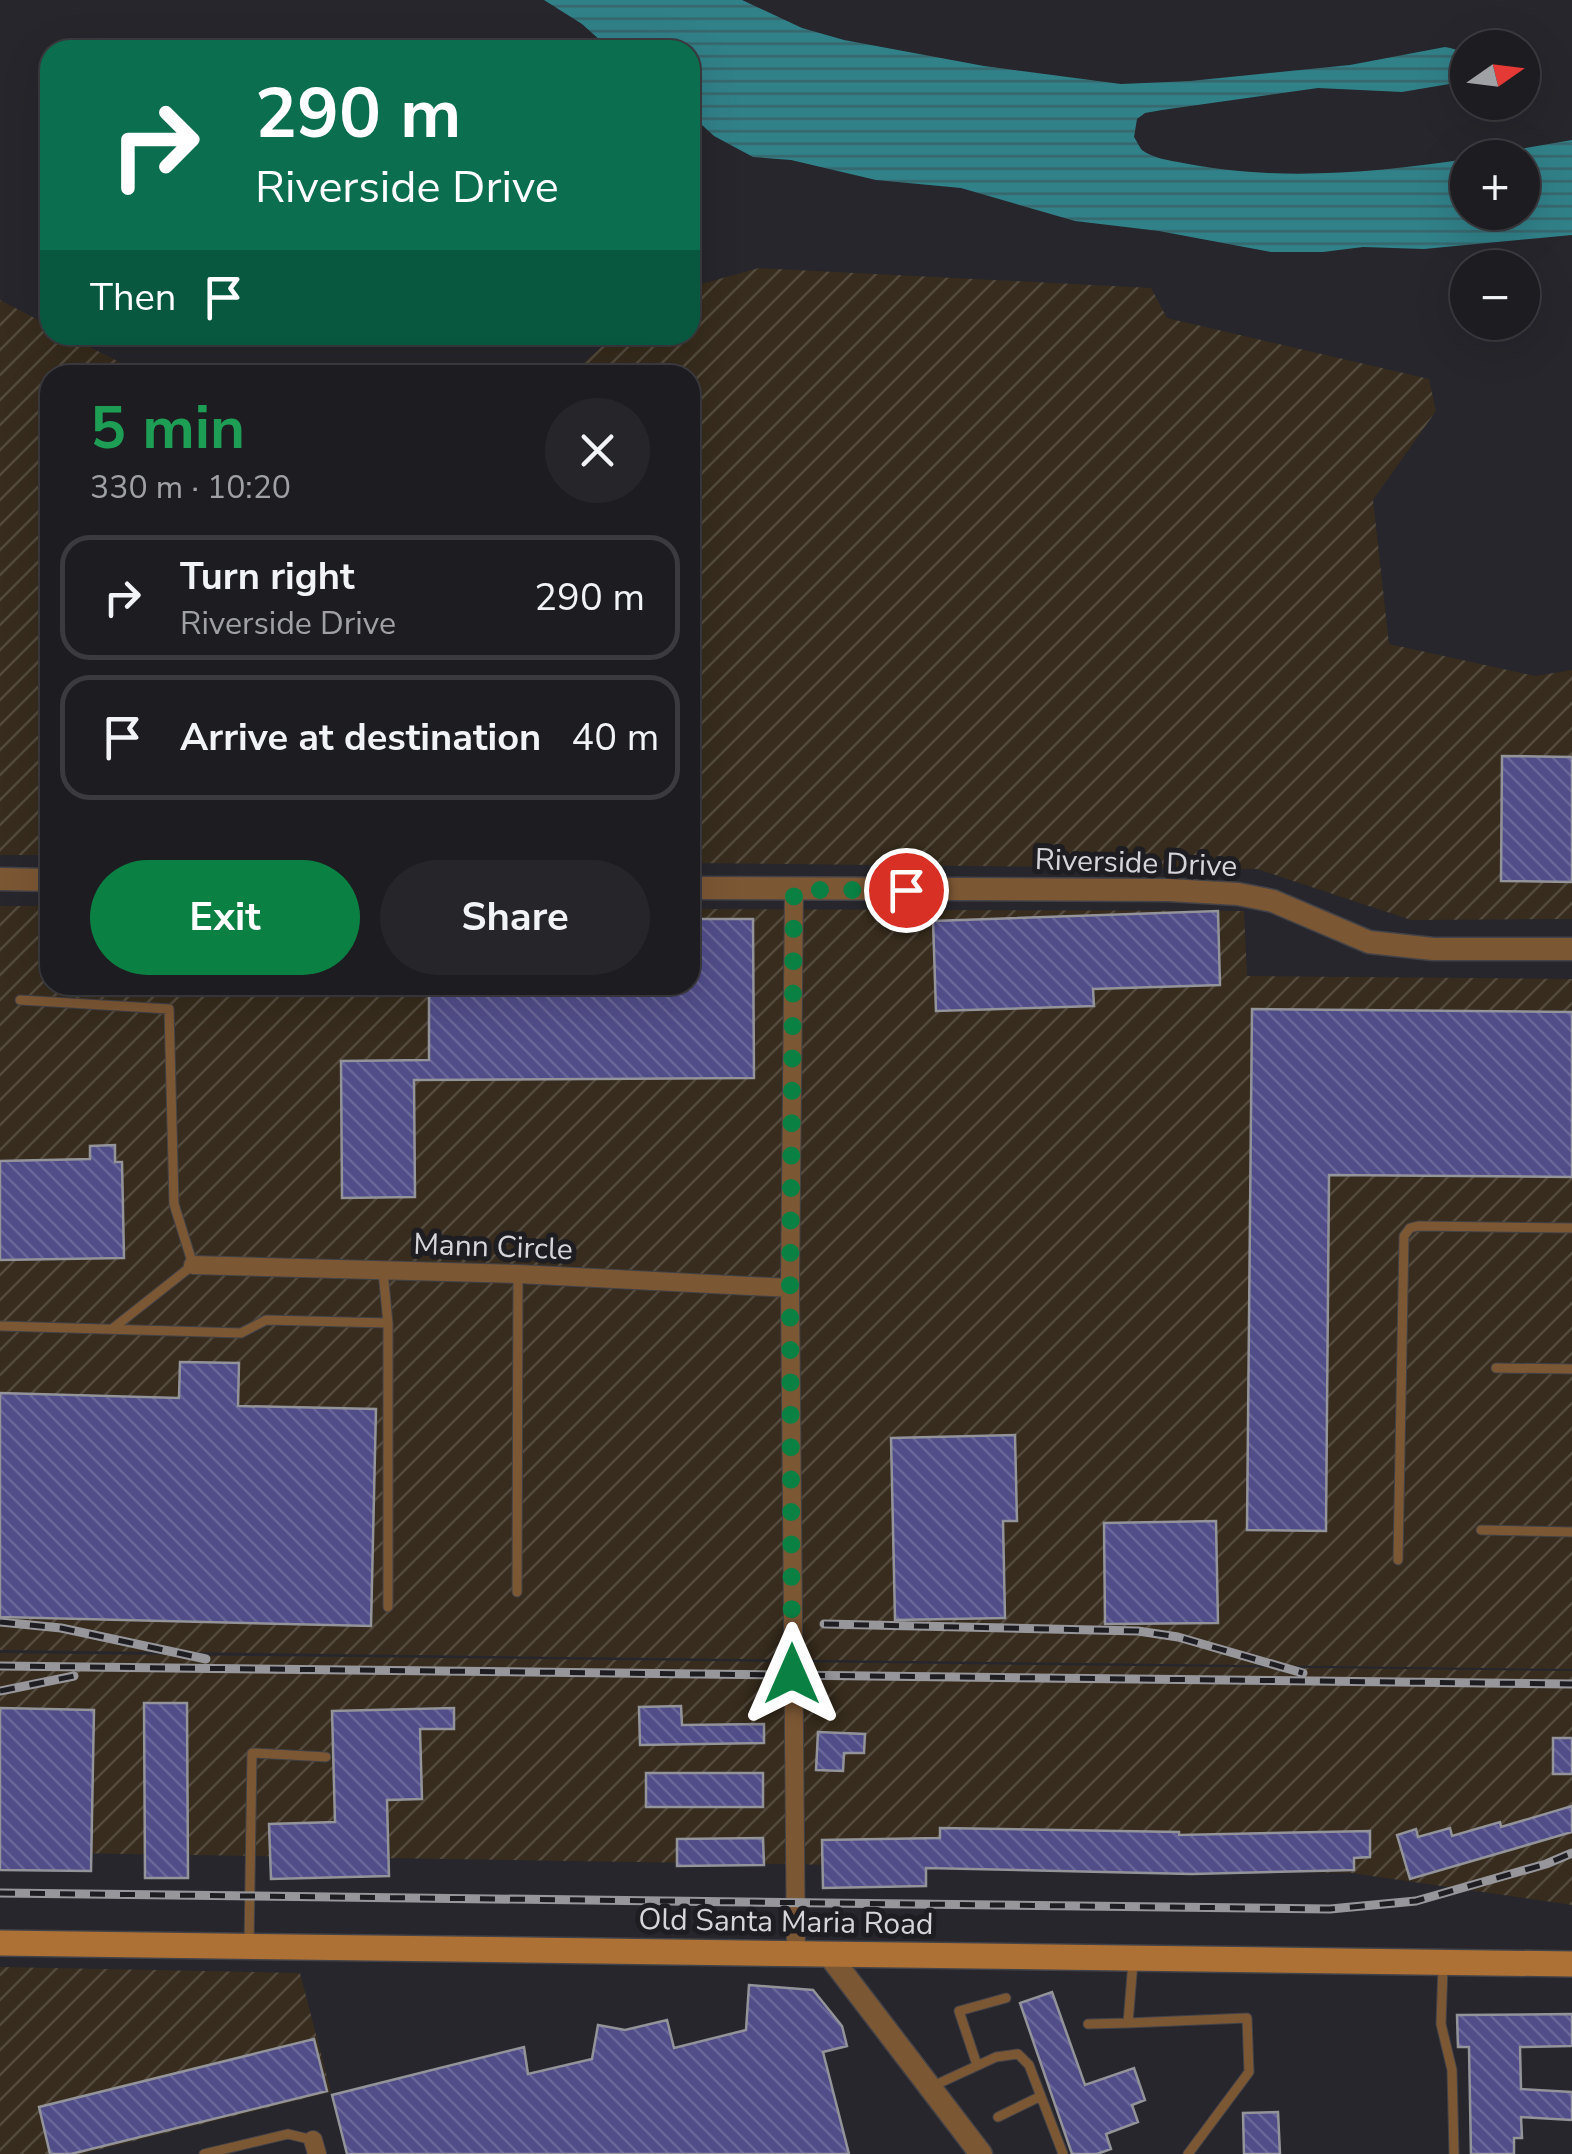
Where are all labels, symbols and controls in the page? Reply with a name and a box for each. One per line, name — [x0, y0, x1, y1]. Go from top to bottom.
north arrow — [1450, 30, 1540, 120]
map controls — [1450, 30, 1540, 340]
text: 290 m — [255, 66, 461, 162]
icon: right — [90, 80, 220, 210]
button: + — [1450, 140, 1540, 230]
text: Riverside Drive — [255, 157, 559, 218]
button: − — [1450, 250, 1540, 340]
icon: arrive — [196, 270, 251, 325]
text: Then — [90, 272, 176, 323]
text: 5 min — [90, 387, 245, 469]
button: close — [545, 398, 650, 503]
text: 330 m · 10:20 — [90, 466, 291, 509]
text: Turn right — [180, 551, 355, 602]
icon: right — [95, 570, 150, 625]
text: 290 m — [534, 572, 645, 623]
text: Riverside Drive — [180, 602, 396, 645]
icon: arrive — [95, 710, 150, 765]
text: Arrive at destination — [180, 712, 541, 763]
text: 40 m — [571, 712, 659, 763]
street label: Riverside Drive — [1034, 839, 1238, 887]
pin — [864, 848, 949, 933]
button: Exit — [90, 860, 360, 975]
button: Share — [380, 860, 650, 975]
icon: arrive — [879, 863, 934, 918]
street label: Mann Circle — [413, 1224, 573, 1270]
position arrow — [740, 1622, 844, 1726]
street label: Old Santa Maria Road — [638, 1899, 934, 1945]

